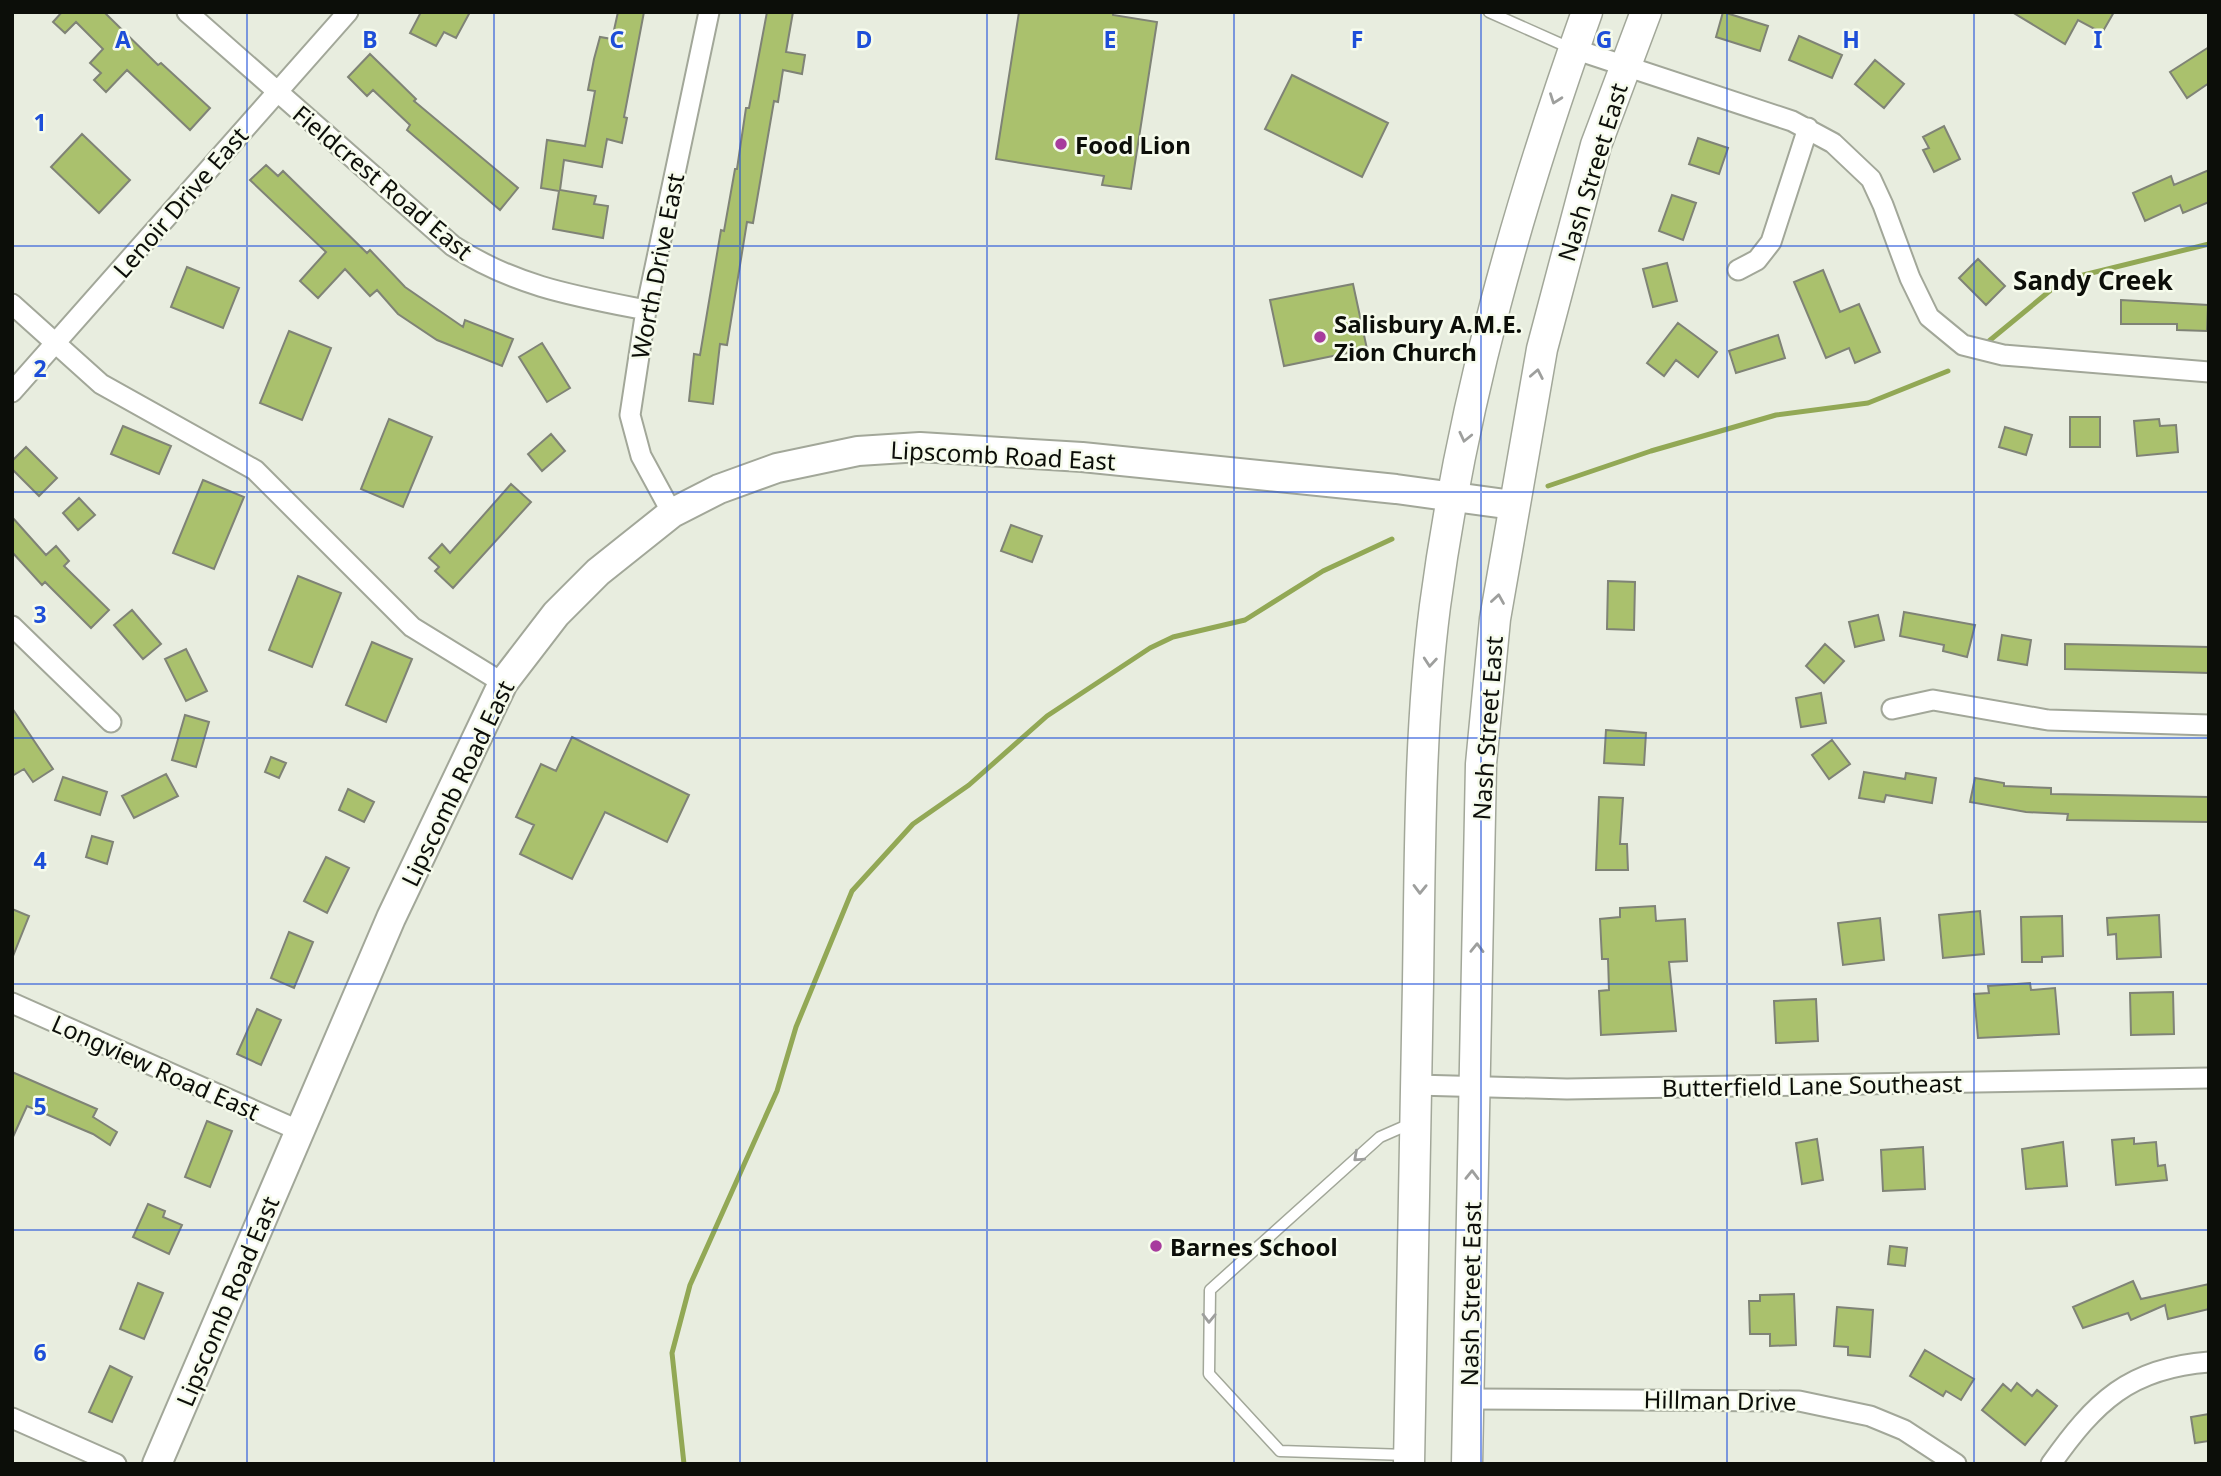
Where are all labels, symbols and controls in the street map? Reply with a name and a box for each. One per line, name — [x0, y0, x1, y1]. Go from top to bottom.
text: A — [115, 23, 131, 55]
text: B — [362, 23, 378, 55]
text: C — [610, 23, 625, 55]
text: D — [856, 23, 872, 55]
text: E — [1104, 23, 1116, 55]
text: F — [1351, 23, 1363, 55]
text: G — [1596, 23, 1612, 55]
text: H — [1842, 23, 1860, 55]
text: I — [2094, 23, 2103, 55]
street label: Nash Street East — [1549, 79, 1635, 265]
one-way arrow — [1549, 93, 1563, 105]
street label: Fieldcrest Road East — [286, 97, 480, 267]
text: 1 — [33, 106, 47, 138]
street label: Lenoir Drive East — [105, 119, 255, 285]
place label: Food Lion — [1075, 128, 1191, 161]
marker: Food Lion — [1053, 136, 1069, 152]
street label: Worth Drive East — [623, 170, 691, 362]
district label: Sandy Creek — [2013, 262, 2174, 298]
place label: Salisbury A.M.E. Zion Church — [1334, 307, 1522, 368]
marker: Salisbury A.M.E. Zion Church — [1312, 329, 1328, 345]
text: 2 — [33, 352, 47, 384]
one-way arrow — [1529, 369, 1544, 381]
one-way arrow — [1459, 431, 1473, 443]
street label: Lipscomb Road East — [890, 433, 1117, 477]
one-way arrow — [1490, 593, 1505, 604]
text: 3 — [33, 598, 47, 630]
street label: Nash Street East — [1464, 635, 1510, 821]
one-way arrow — [1422, 656, 1437, 668]
street label: Lipscomb Road East — [393, 674, 521, 892]
text: 4 — [33, 844, 47, 876]
one-way arrow — [1412, 884, 1427, 895]
one-way arrow — [1469, 942, 1484, 953]
street label: Longview Road East — [47, 1006, 265, 1128]
street label: Butterfield Lane Southeast — [1662, 1066, 1963, 1104]
text: 5 — [33, 1090, 47, 1122]
one-way arrow — [1353, 1149, 1366, 1161]
one-way arrow — [1464, 1169, 1480, 1180]
street label: Lipscomb Road East — [168, 1191, 286, 1411]
street label: Nash Street East — [1452, 1201, 1488, 1387]
place label: Barnes School — [1170, 1230, 1338, 1263]
marker: Barnes School — [1148, 1238, 1164, 1254]
one-way arrow — [1201, 1313, 1217, 1324]
text: 6 — [33, 1336, 47, 1368]
street label: Hillman Drive — [1643, 1382, 1797, 1418]

